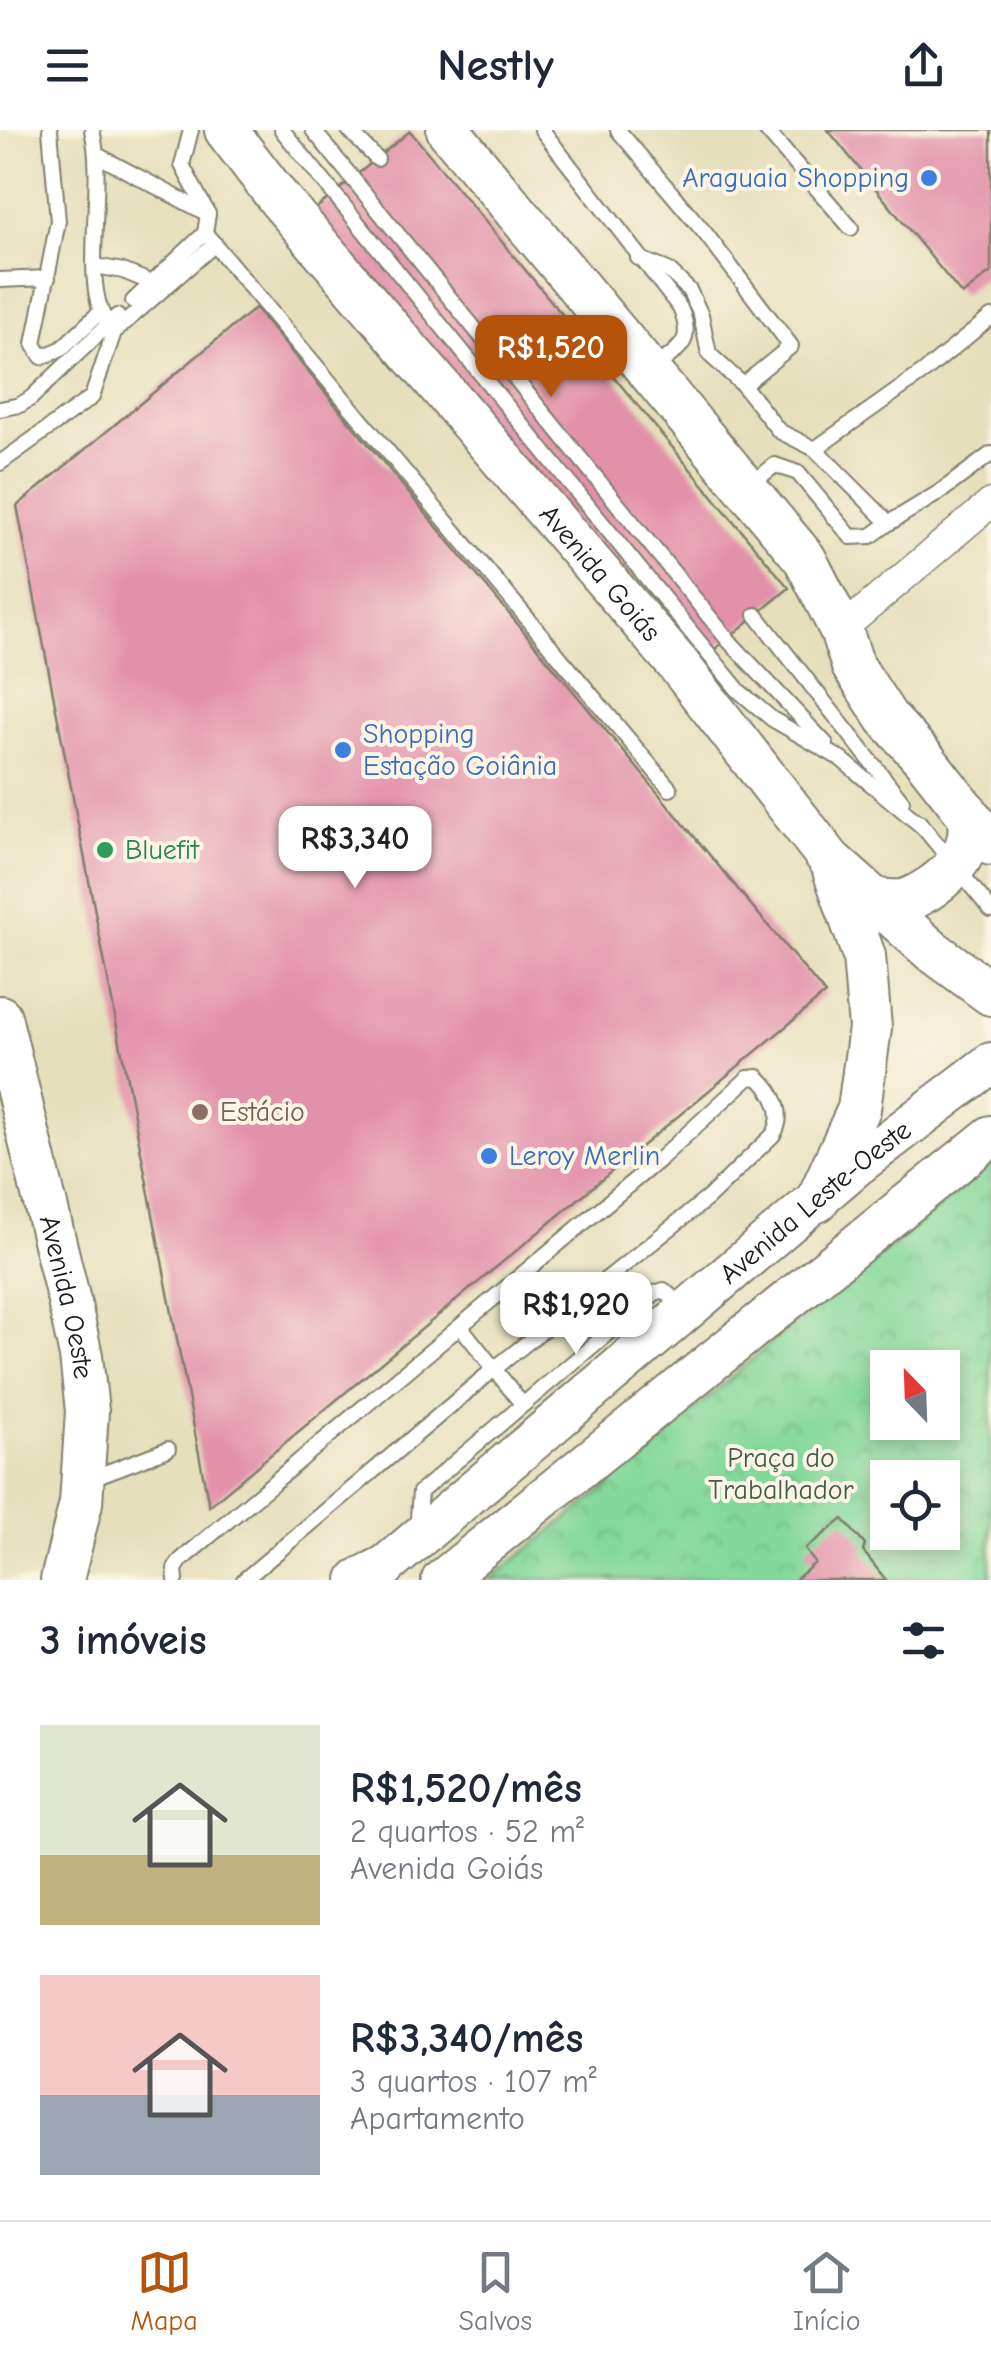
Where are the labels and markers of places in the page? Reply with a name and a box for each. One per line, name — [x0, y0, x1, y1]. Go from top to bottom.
place label: Araguaia Shopping — [682, 162, 909, 194]
marker: Araguaia Shopping — [918, 167, 940, 189]
pin: R$1,520 — [459, 315, 643, 400]
place label: Shopping Estação Goiânia — [363, 718, 557, 782]
marker: Shopping Estação Goiânia — [332, 739, 354, 761]
pin: R$3,340 — [263, 806, 447, 891]
place label: Bluefit — [125, 834, 200, 866]
marker: Bluefit — [94, 839, 116, 861]
place label: Estácio — [220, 1096, 305, 1128]
marker: Estácio — [189, 1101, 211, 1123]
place label: Leroy Merlin — [509, 1140, 660, 1172]
marker: Leroy Merlin — [478, 1145, 500, 1167]
pin: R$1,920 — [484, 1272, 668, 1357]

